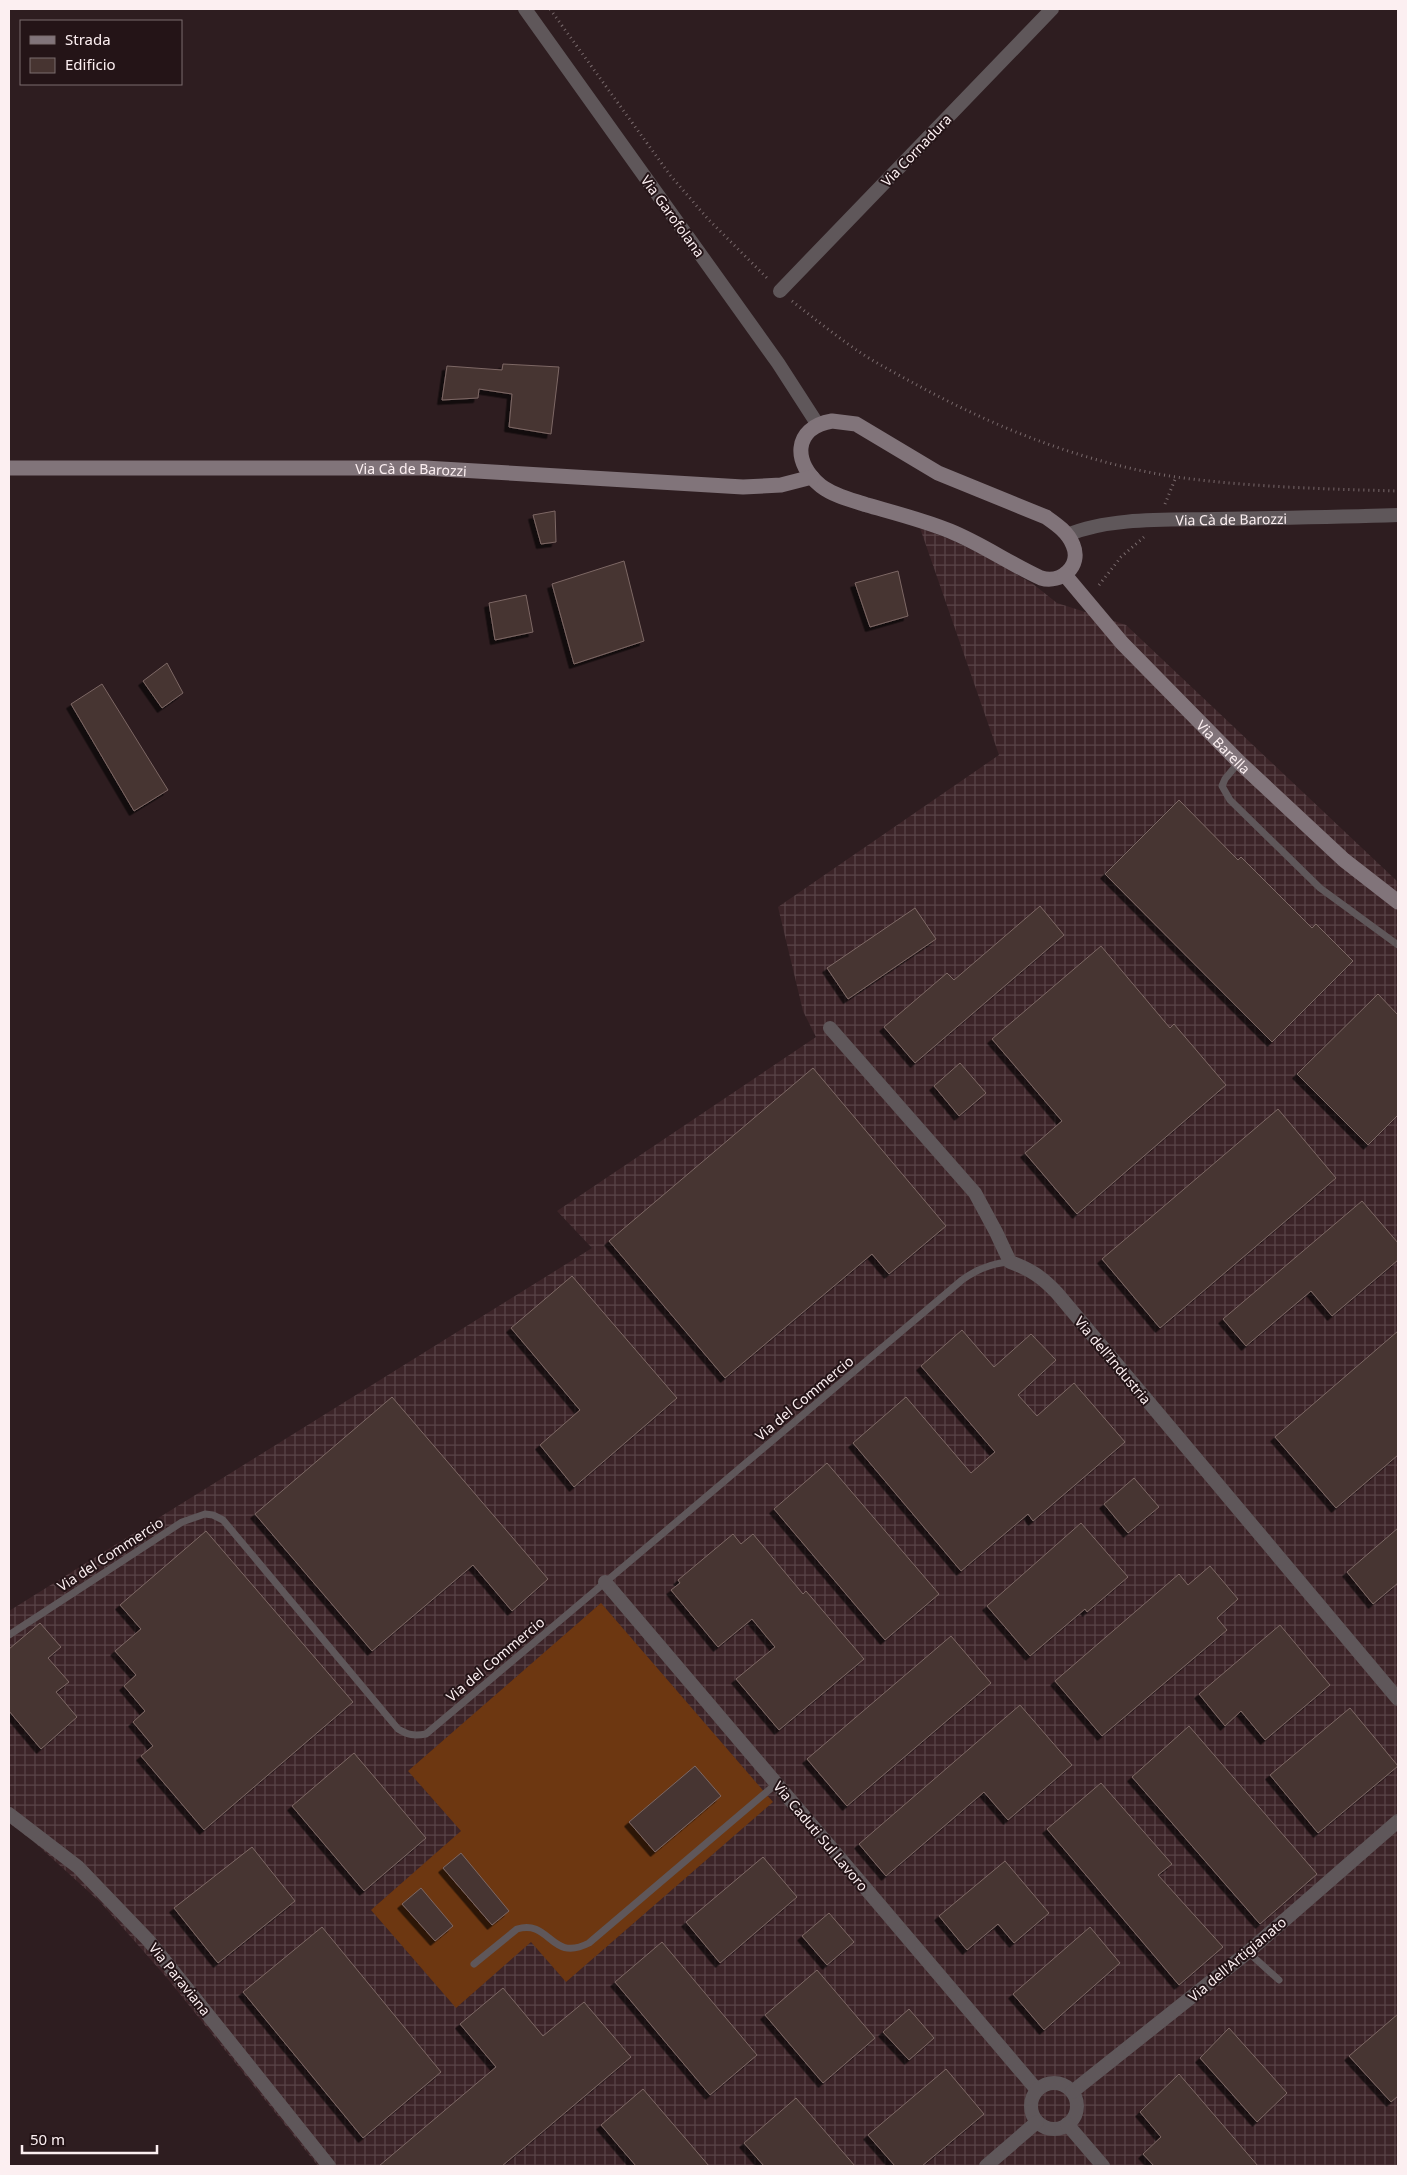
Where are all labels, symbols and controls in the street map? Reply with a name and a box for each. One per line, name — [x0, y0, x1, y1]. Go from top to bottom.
legend — [20, 20, 182, 85]
text: Strada — [65, 29, 111, 49]
text: Edificio — [65, 54, 116, 74]
street label: Via Cornadura — [877, 110, 955, 190]
street label: Via Garofolana — [637, 171, 709, 261]
street label: Via Cà de Barozzi — [355, 459, 467, 480]
street label: Via Cà de Barozzi — [1175, 508, 1287, 529]
street label: Via Barella — [1193, 715, 1255, 778]
street label: Via dell’Industria — [1071, 1312, 1155, 1408]
street label: Via del Commercio — [751, 1351, 857, 1445]
street label: Via del Commercio — [53, 1513, 167, 1595]
street label: Via del Commercio — [442, 1612, 548, 1706]
street label: Via Caduti Sul Lavoro — [769, 1777, 873, 1895]
street label: Via dell'Artigianato — [1184, 1912, 1290, 2006]
street label: Via Paraviana — [145, 1939, 215, 2019]
scale bar — [22, 2122, 158, 2154]
text: 50 m — [30, 2129, 65, 2149]

